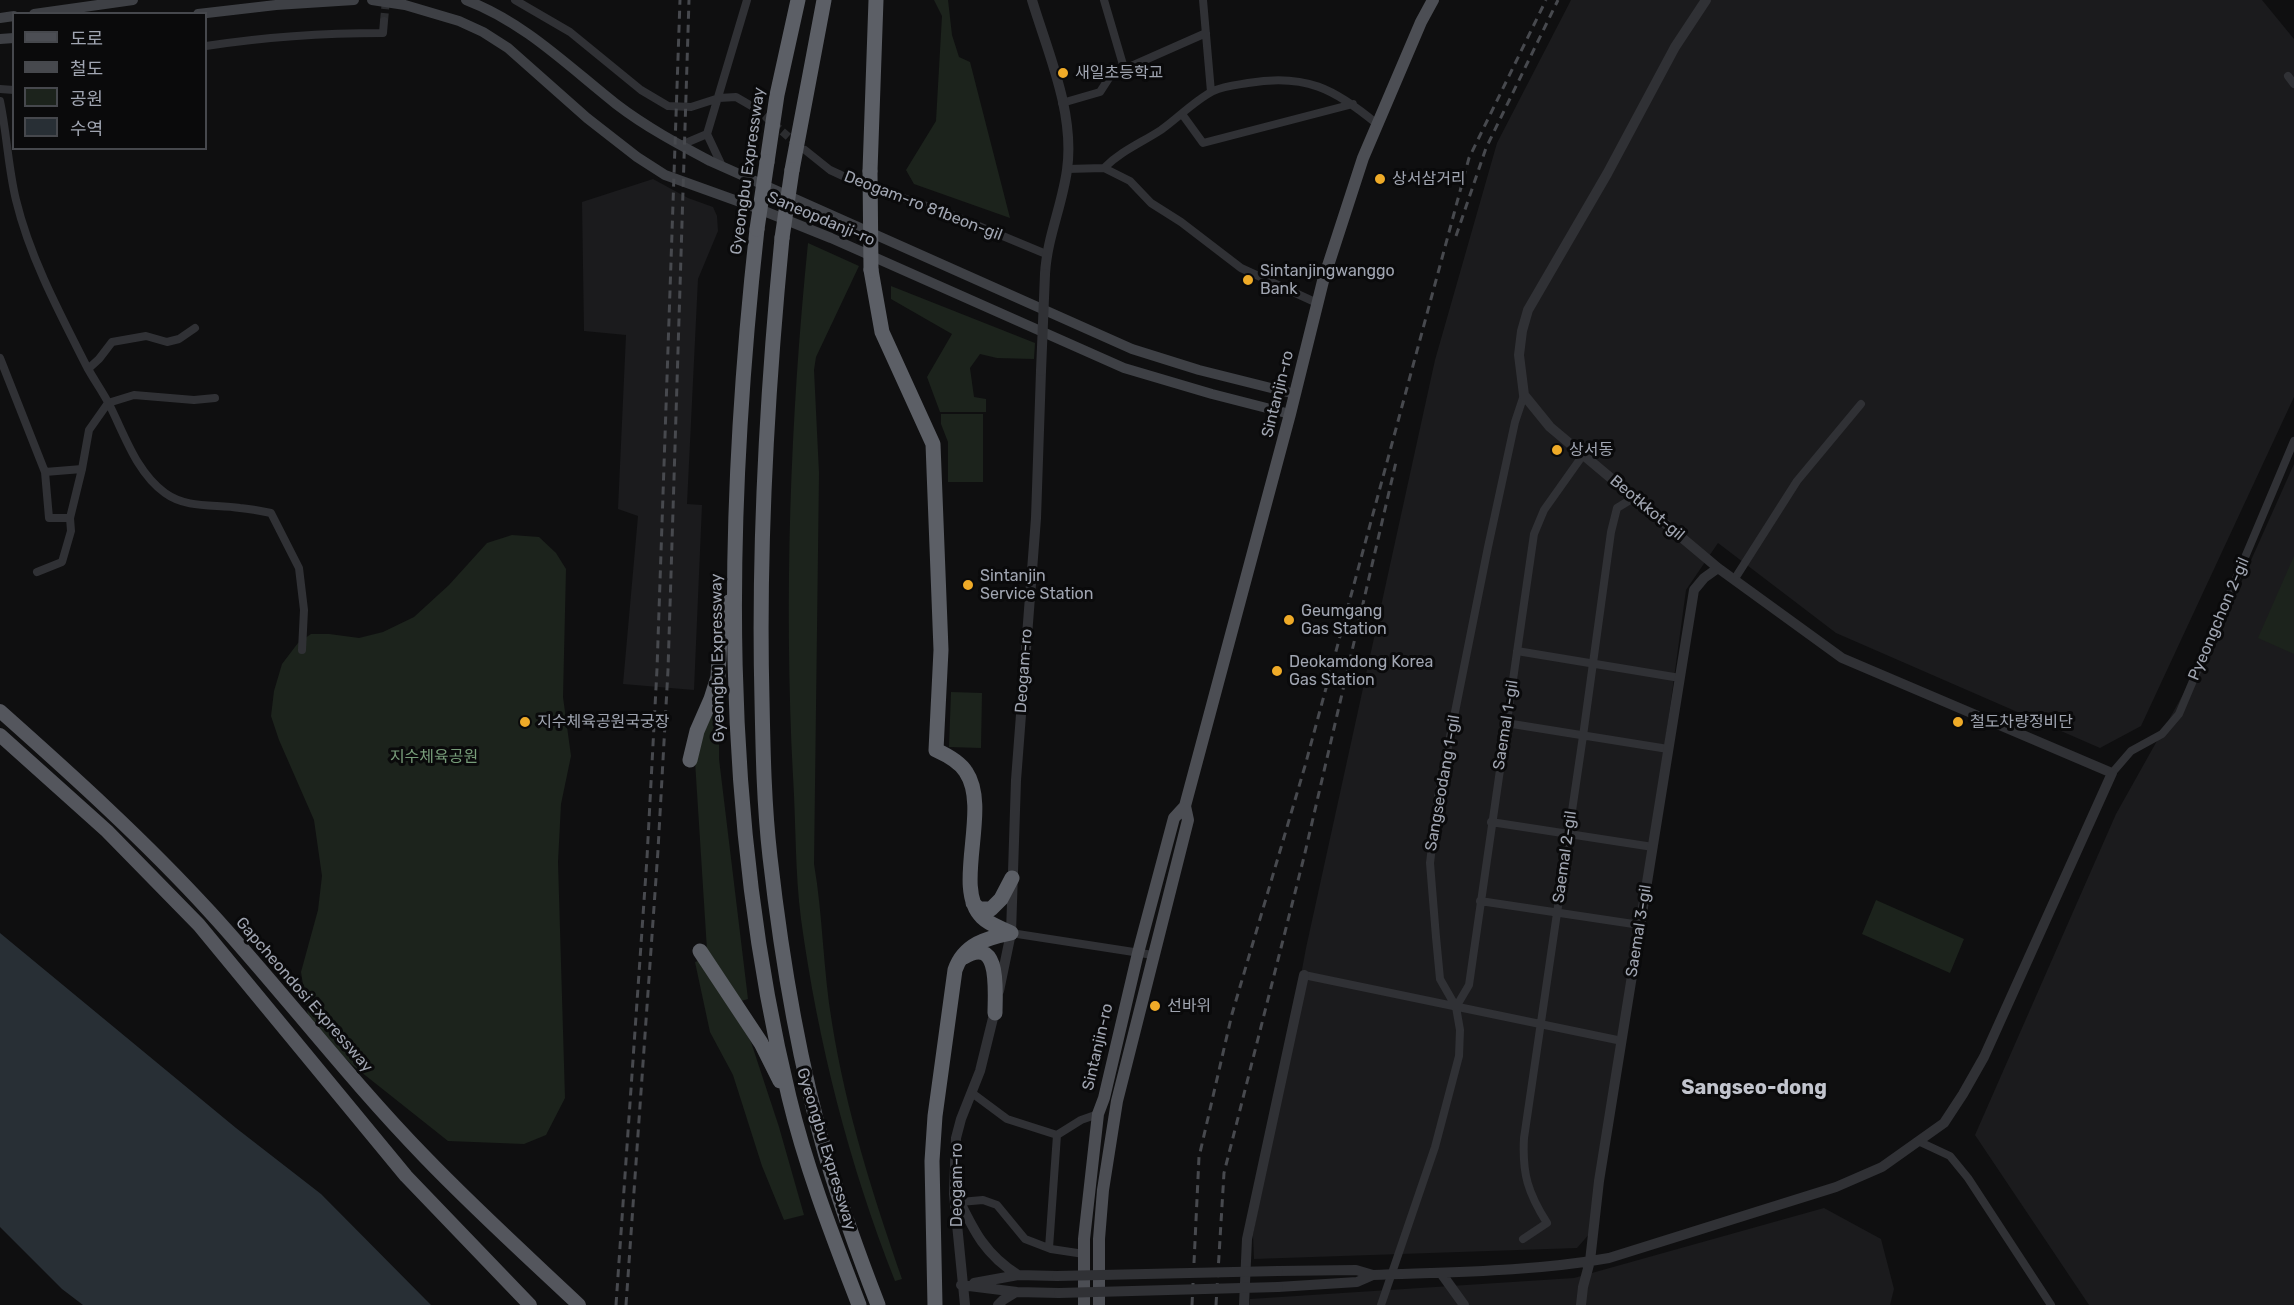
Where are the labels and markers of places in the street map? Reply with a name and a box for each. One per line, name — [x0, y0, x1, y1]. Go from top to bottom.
place label: 새일초등학교 — [1075, 63, 1163, 83]
marker: 새일초등학교 — [1056, 66, 1070, 80]
place label: 상서삼거리 — [1392, 169, 1466, 189]
marker: 상서삼거리 — [1373, 172, 1387, 186]
place label: Sintanjingwanggo Bank — [1260, 261, 1395, 299]
marker: Sintanjingwanggo Bank — [1241, 273, 1255, 287]
place label: 상서동 — [1569, 440, 1613, 460]
marker: 상서동 — [1550, 443, 1564, 457]
place label: Sintanjin Service Station — [980, 566, 1093, 604]
marker: Sintanjin Service Station — [961, 578, 975, 592]
place label: Geumgang Gas Station — [1301, 601, 1387, 639]
marker: Geumgang Gas Station — [1282, 613, 1296, 627]
place label: Deokamdong Korea Gas Station — [1289, 652, 1433, 690]
marker: Deokamdong Korea Gas Station — [1270, 664, 1284, 678]
place label: 지수체육공원국궁장 — [537, 712, 669, 732]
place label: 철도차량정비단 — [1970, 712, 2073, 732]
marker: 지수체육공원국궁장 — [518, 715, 532, 729]
marker: 철도차량정비단 — [1951, 715, 1965, 729]
place label: 선바위 — [1167, 996, 1211, 1016]
marker: 선바위 — [1148, 999, 1162, 1013]

